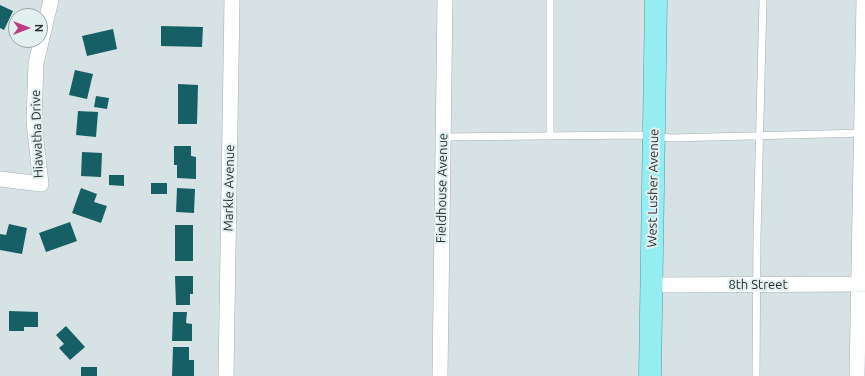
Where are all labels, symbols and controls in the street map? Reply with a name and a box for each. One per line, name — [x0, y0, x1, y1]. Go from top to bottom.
north arrow — [8, 8, 48, 48]
text: N — [33, 24, 45, 32]
street label: Hiawatha Drive — [28, 89, 46, 179]
street label: West Lusher Avenue — [644, 129, 662, 247]
street label: Fieldhouse Avenue — [433, 133, 451, 243]
street label: Markle Avenue — [220, 144, 238, 232]
street label: 8th Street — [728, 277, 788, 293]

